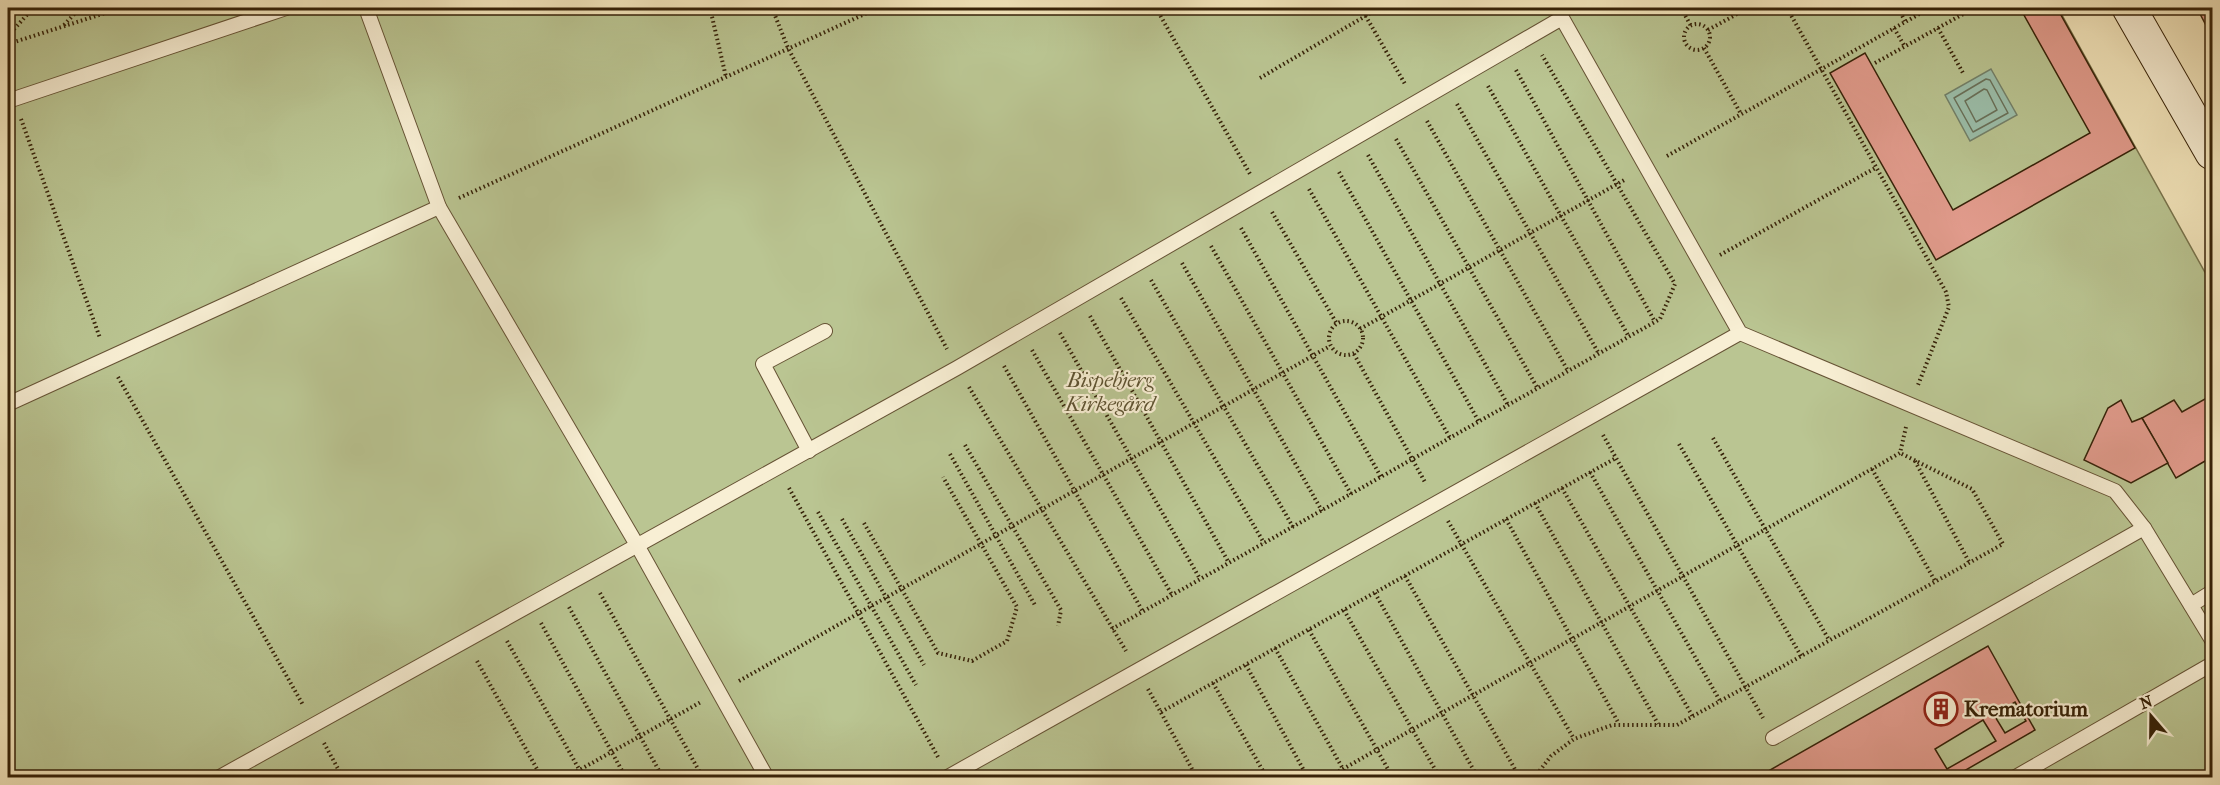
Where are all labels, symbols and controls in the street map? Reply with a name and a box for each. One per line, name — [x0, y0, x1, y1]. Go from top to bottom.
park label: Bispebjerg Kirkegård — [1063, 368, 1157, 416]
north arrow — [2121, 686, 2181, 746]
building icon: Krematorium — [1923, 691, 1959, 727]
text: N — [2137, 691, 2156, 713]
place label: Krematorium — [1964, 697, 2088, 721]

